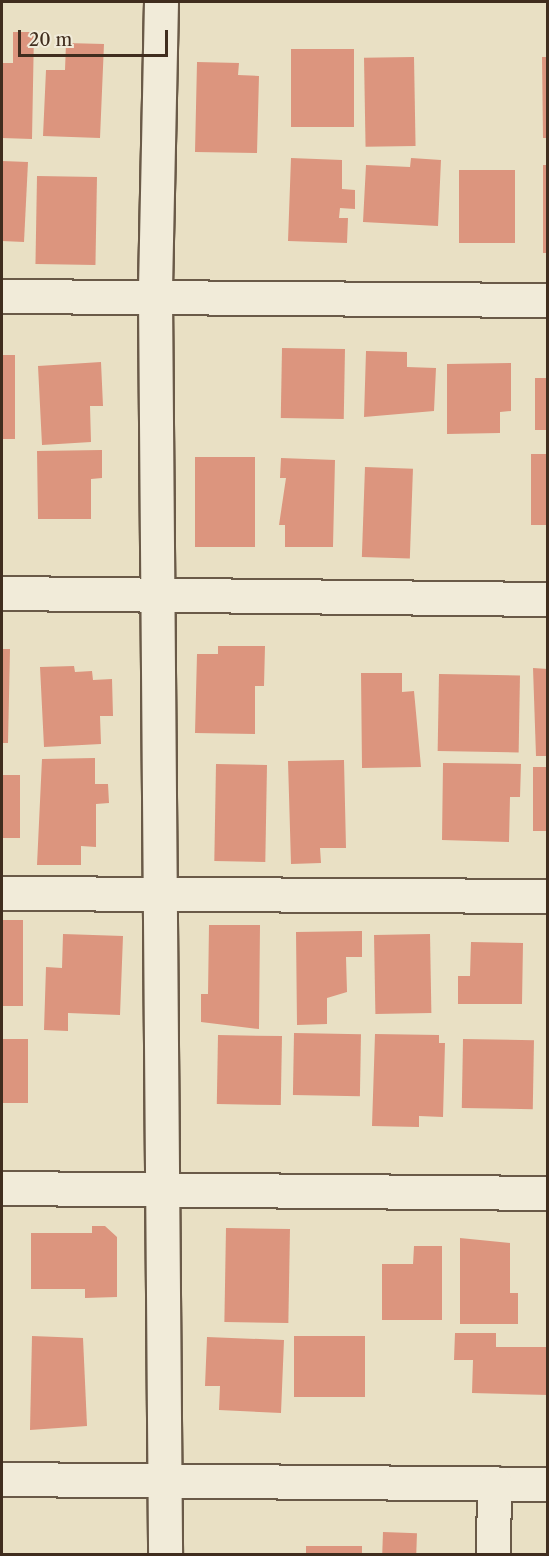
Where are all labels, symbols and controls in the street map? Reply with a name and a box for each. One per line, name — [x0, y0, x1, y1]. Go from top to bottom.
scale bar — [21, 18, 171, 56]
text: 20 m — [29, 29, 72, 51]

